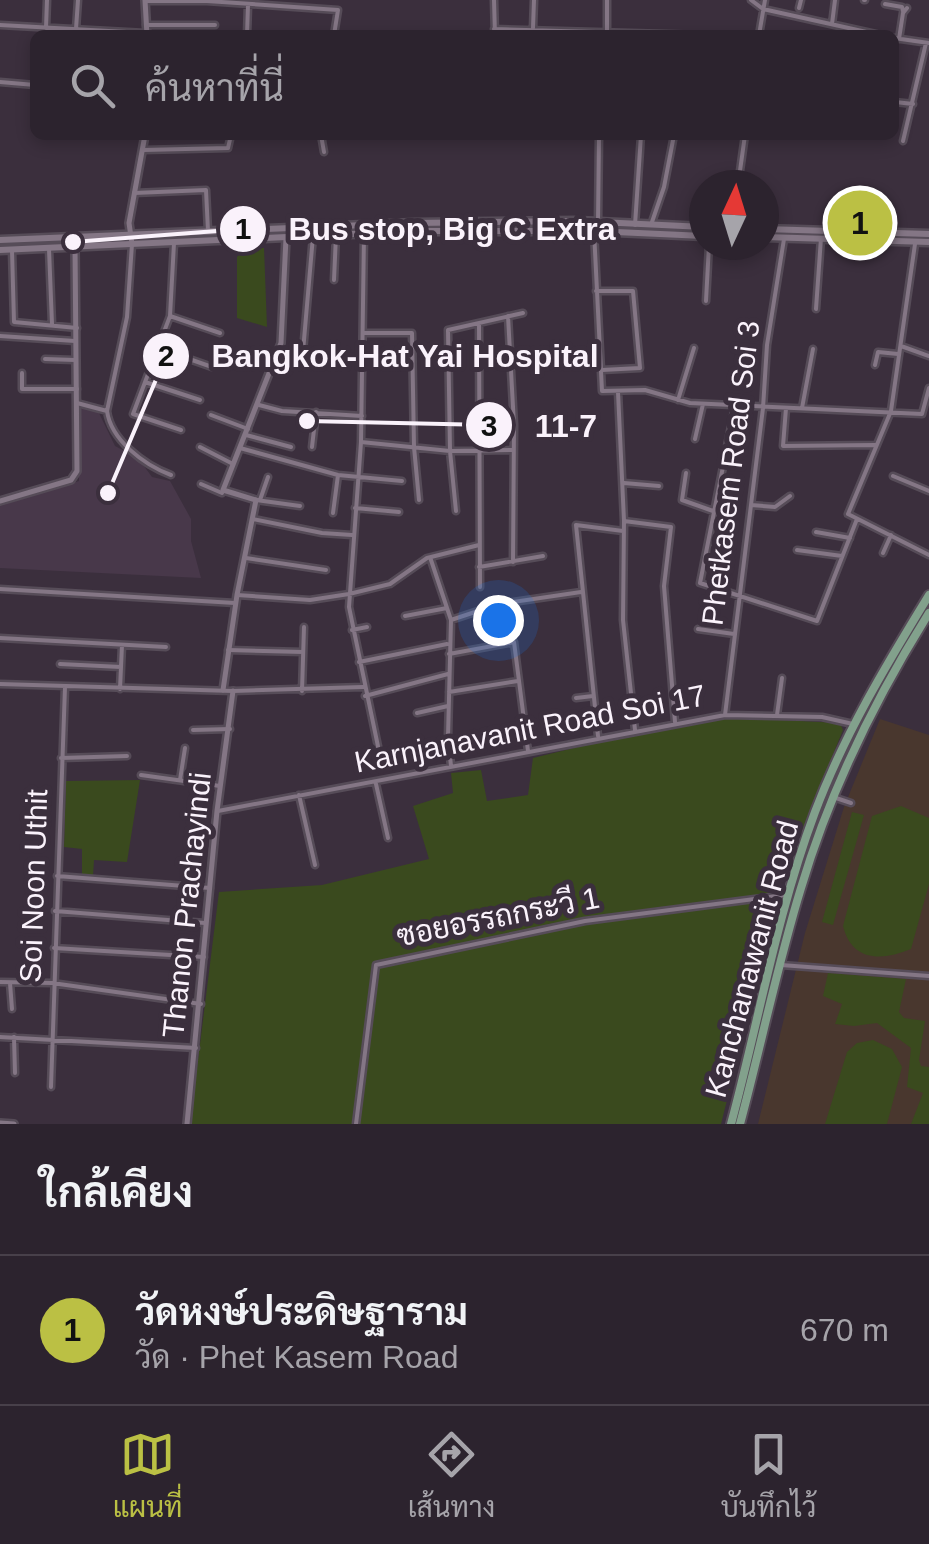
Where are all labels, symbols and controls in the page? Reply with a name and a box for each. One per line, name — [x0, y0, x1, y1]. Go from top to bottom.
search box — [30, 30, 899, 140]
icon: search — [65, 58, 120, 113]
text: ค้นหาที่นี่ — [145, 67, 284, 109]
north arrow — [689, 170, 779, 260]
pin: 1 — [828, 186, 892, 260]
callout: Bus stop, Big C Extra — [218, 198, 635, 260]
text: Bus stop, Big C Extra — [288, 211, 616, 247]
text: 1 — [235, 212, 251, 245]
street label: Phetkasem Road Soi 3 — [695, 319, 766, 627]
callout: Bangkok-Hat Yai Hospital — [141, 325, 619, 387]
text: Bangkok-Hat Yai Hospital — [211, 338, 599, 374]
text: 2 — [158, 339, 174, 372]
callout: 11-7 — [464, 394, 617, 456]
text: 11-7 — [535, 408, 597, 444]
text: 3 — [481, 409, 497, 442]
your location — [473, 595, 524, 646]
street label: Karnjanavanit Road Soi 17 — [352, 678, 708, 779]
street label: Thanon Prachayindi — [156, 771, 217, 1039]
street label: Soi Noon Uthit — [14, 788, 53, 983]
street label: Kanchanawanit Road — [699, 817, 804, 1101]
street label: ซอยอรรถกระวี 1 — [393, 879, 602, 952]
text: ใกล้เคียง — [40, 1169, 193, 1216]
text: วัดหงษ์ประดิษฐาราม — [135, 1291, 468, 1333]
text: 1 — [64, 1312, 81, 1348]
text: 670 m — [800, 1312, 889, 1348]
text: วัด · Phet Kasem Road — [135, 1339, 458, 1375]
tab: แผนที่ — [113, 1427, 183, 1524]
tab: เส้นทาง — [408, 1427, 495, 1524]
tab: บันทึกไว้ — [721, 1427, 816, 1524]

